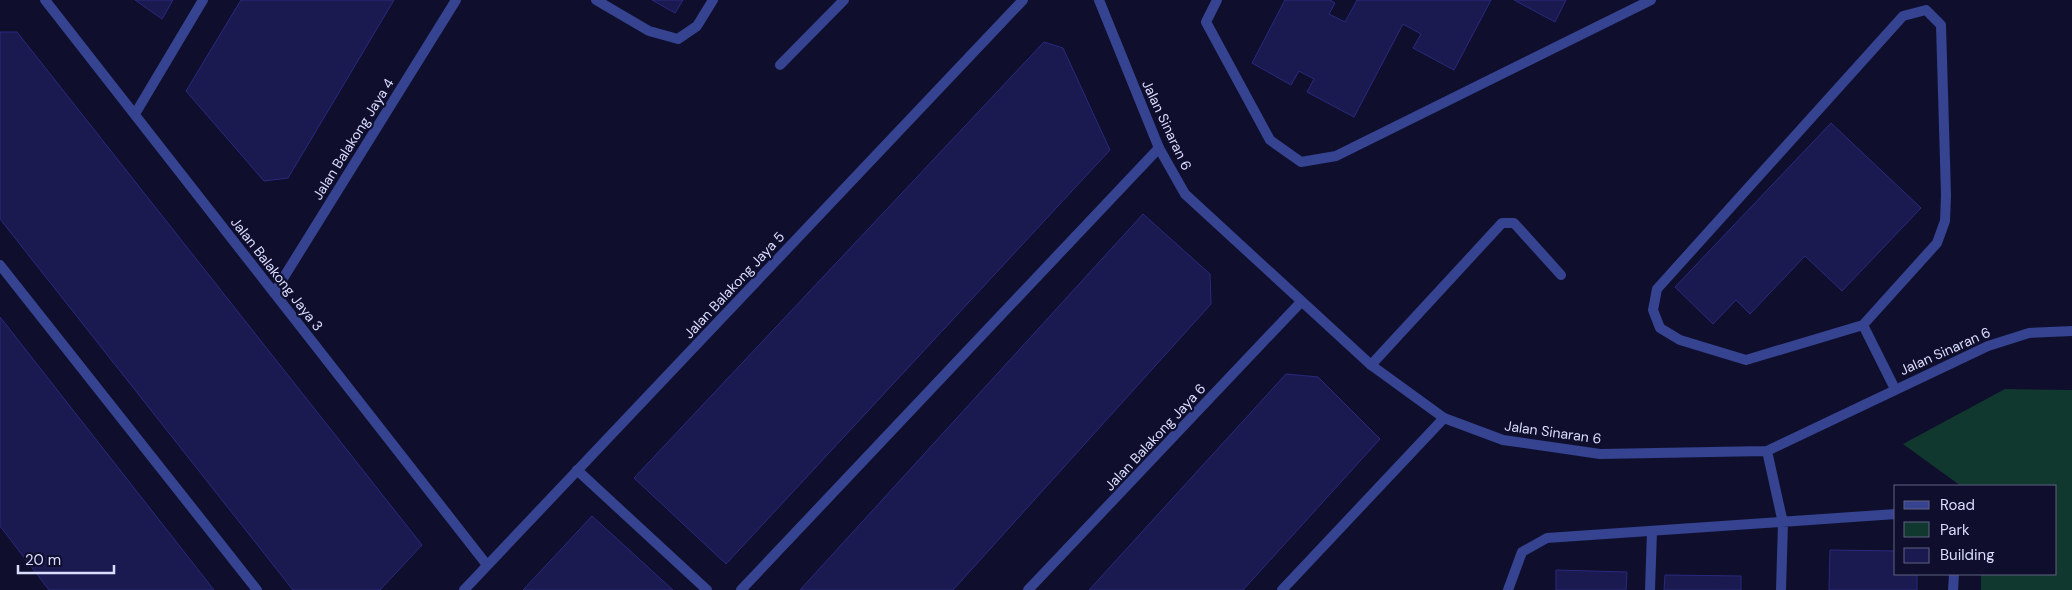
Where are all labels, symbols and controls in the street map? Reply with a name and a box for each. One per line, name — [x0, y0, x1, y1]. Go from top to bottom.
street label: Jalan Balakong Jaya 4 — [308, 74, 398, 203]
street label: Jalan Sinaran 6 — [1138, 77, 1196, 173]
street label: Jalan Balakong Jaya 3 — [227, 213, 327, 335]
street label: Jalan Balakong Jaya 5 — [680, 228, 788, 342]
street label: Jalan Sinaran 6 — [1897, 323, 1993, 379]
street label: Jalan Balakong Jaya 6 — [1101, 380, 1209, 494]
street label: Jalan Sinaran 6 — [1503, 416, 1603, 448]
legend — [1894, 485, 2057, 575]
text: Road — [1940, 495, 1975, 515]
text: Park — [1940, 520, 1970, 540]
scale bar — [18, 542, 114, 574]
text: Building — [1940, 545, 1995, 565]
text: 20 m — [25, 550, 61, 570]

